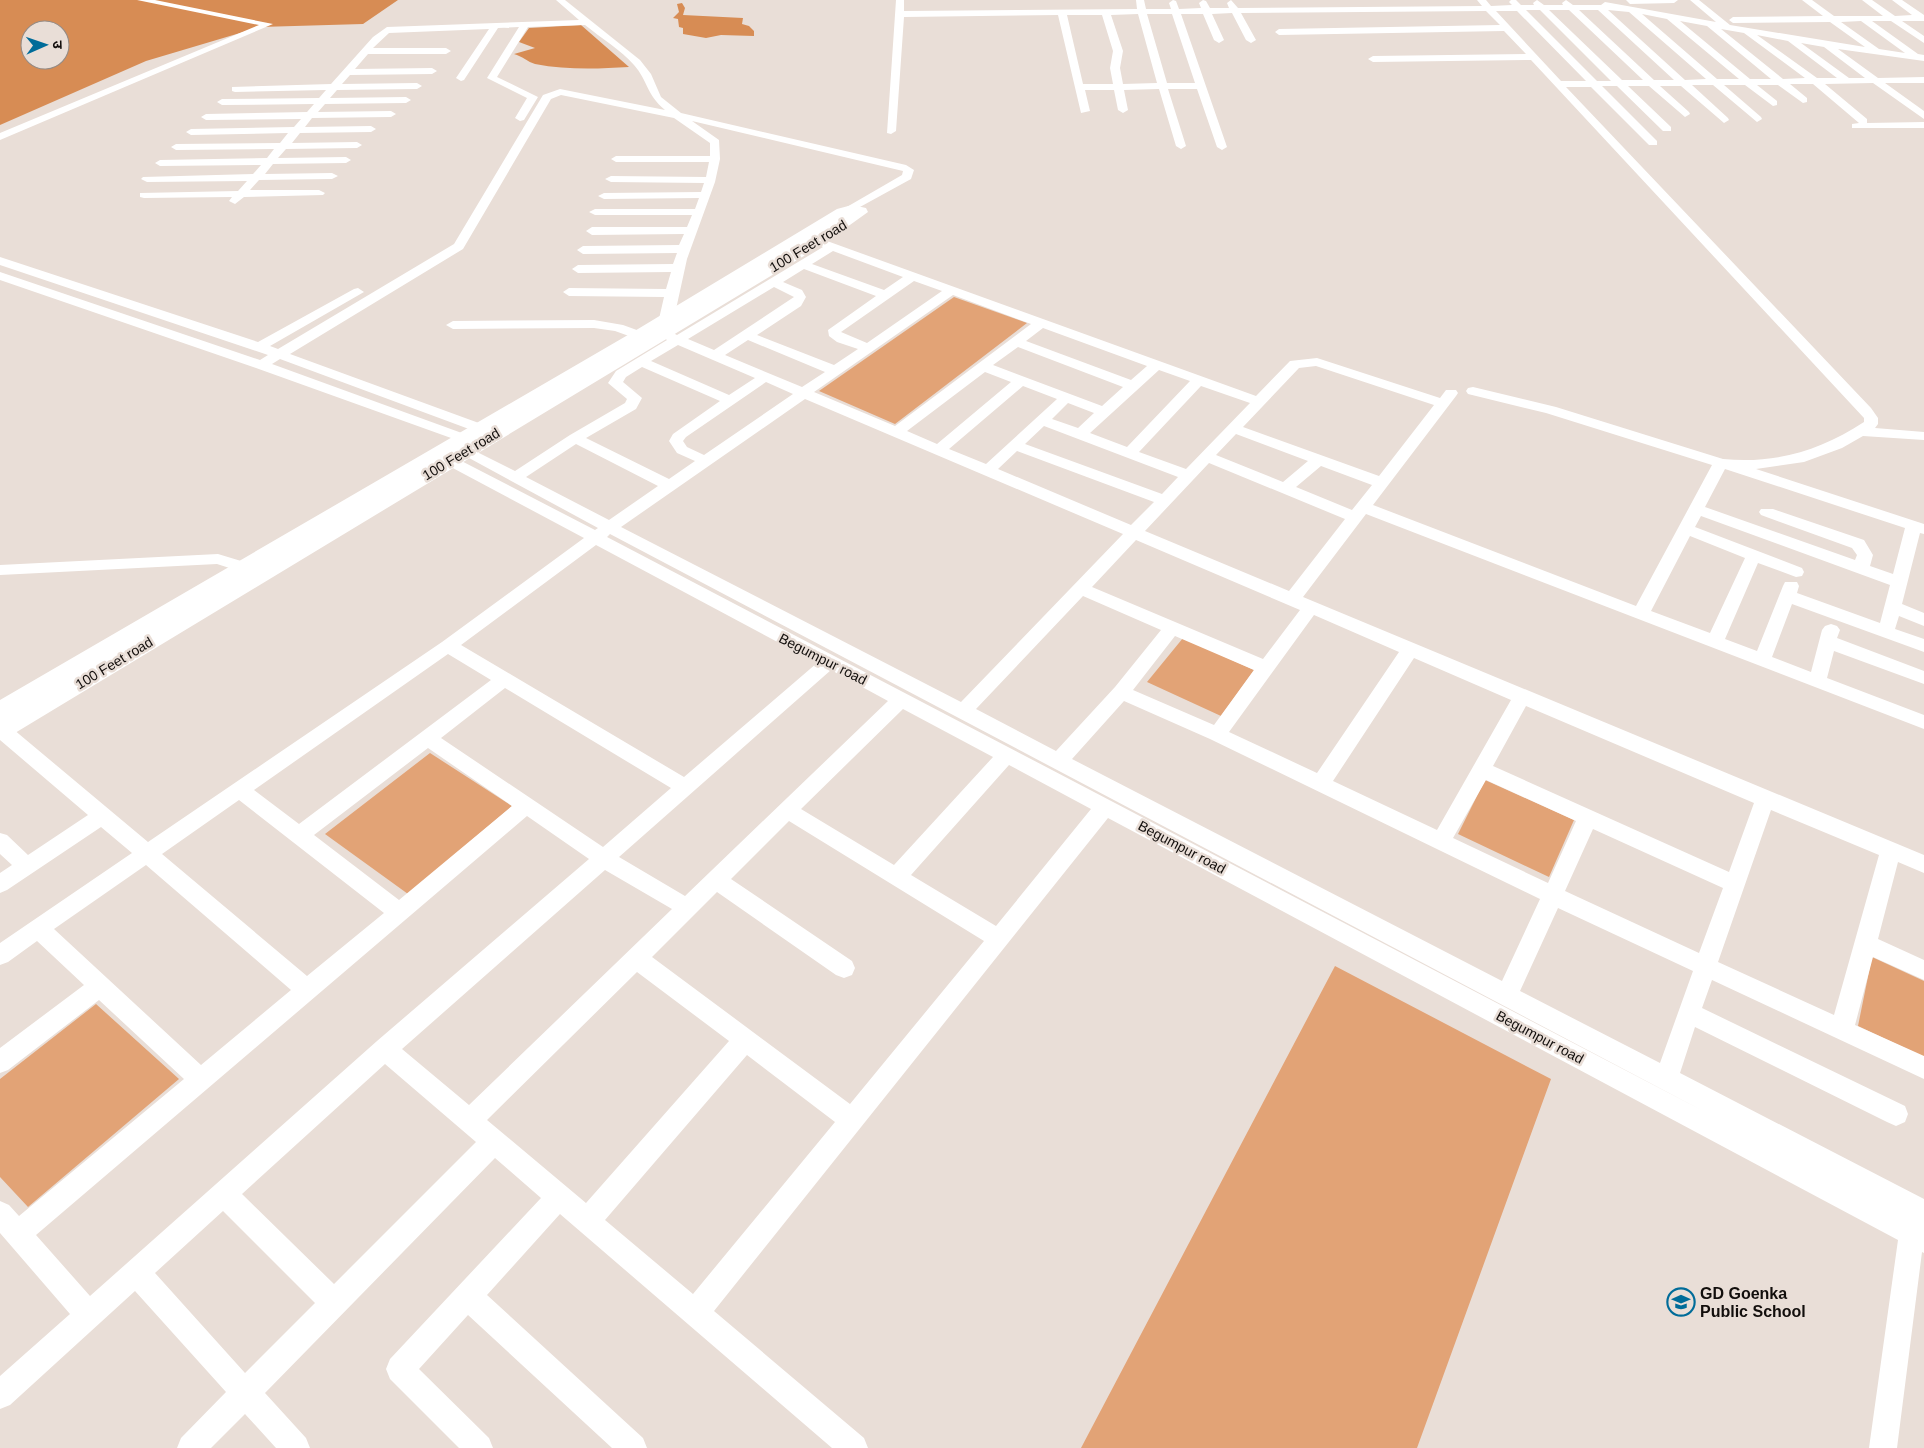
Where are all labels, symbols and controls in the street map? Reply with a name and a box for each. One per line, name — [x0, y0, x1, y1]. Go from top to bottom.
north arrow — [20, 20, 70, 70]
text: उ — [50, 40, 66, 50]
street label: 100 Feet road — [767, 217, 849, 275]
street label: 100 Feet road — [420, 425, 502, 483]
street label: Begumpur road — [776, 630, 870, 688]
street label: 100 Feet road — [73, 634, 155, 692]
street label: Begumpur road — [1136, 817, 1228, 877]
street label: Begumpur road — [1494, 1007, 1586, 1067]
place label: GD Goenka Public School — [1700, 1285, 1806, 1320]
school or university icon: GD Goenka Public School — [1666, 1287, 1696, 1317]

